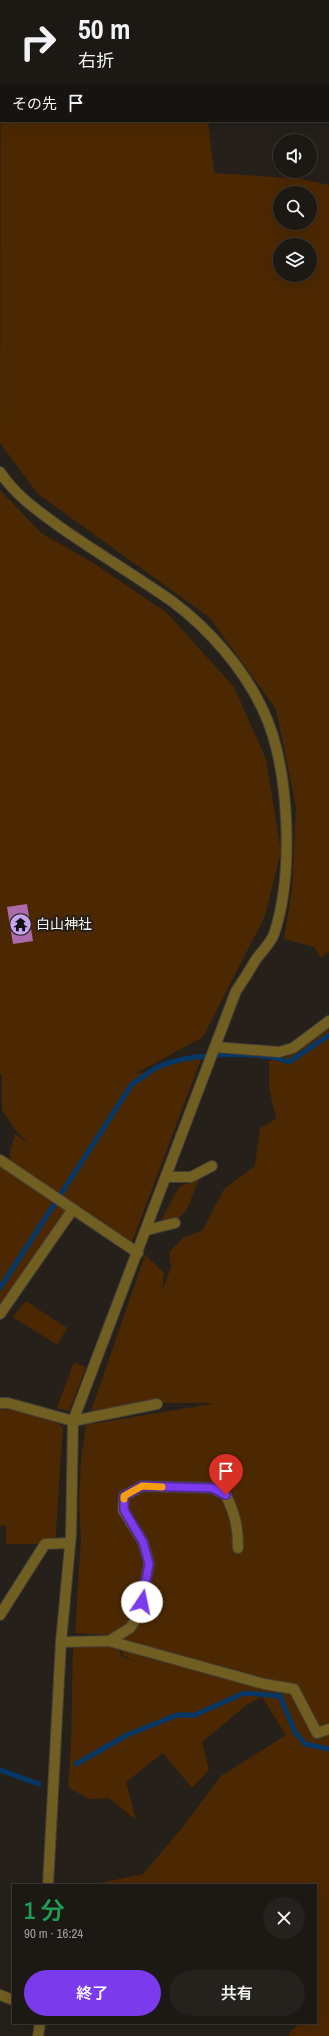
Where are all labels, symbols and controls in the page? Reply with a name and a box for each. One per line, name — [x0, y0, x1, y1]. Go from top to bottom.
text: 50 m — [78, 10, 130, 48]
icon: right — [12, 16, 64, 68]
text: 右折 — [78, 48, 114, 73]
icon: arrive — [65, 92, 87, 114]
text: その先 — [12, 93, 57, 114]
map controls — [273, 134, 317, 282]
button: sound — [273, 134, 317, 178]
button: search — [273, 186, 317, 230]
button: layers — [273, 238, 317, 282]
temple icon: 白山神社 — [7, 911, 33, 937]
place label: 白山神社 — [36, 915, 92, 933]
pin — [209, 1454, 243, 1495]
icon: arrive — [215, 1460, 237, 1482]
position arrow — [121, 1581, 163, 1623]
text: 1 分 — [24, 1894, 64, 1926]
button: close — [263, 1897, 305, 1939]
text: 90 m · 16:24 — [24, 1925, 83, 1942]
button: 終了 — [24, 1970, 161, 2016]
button: 共有 — [169, 1970, 305, 2016]

